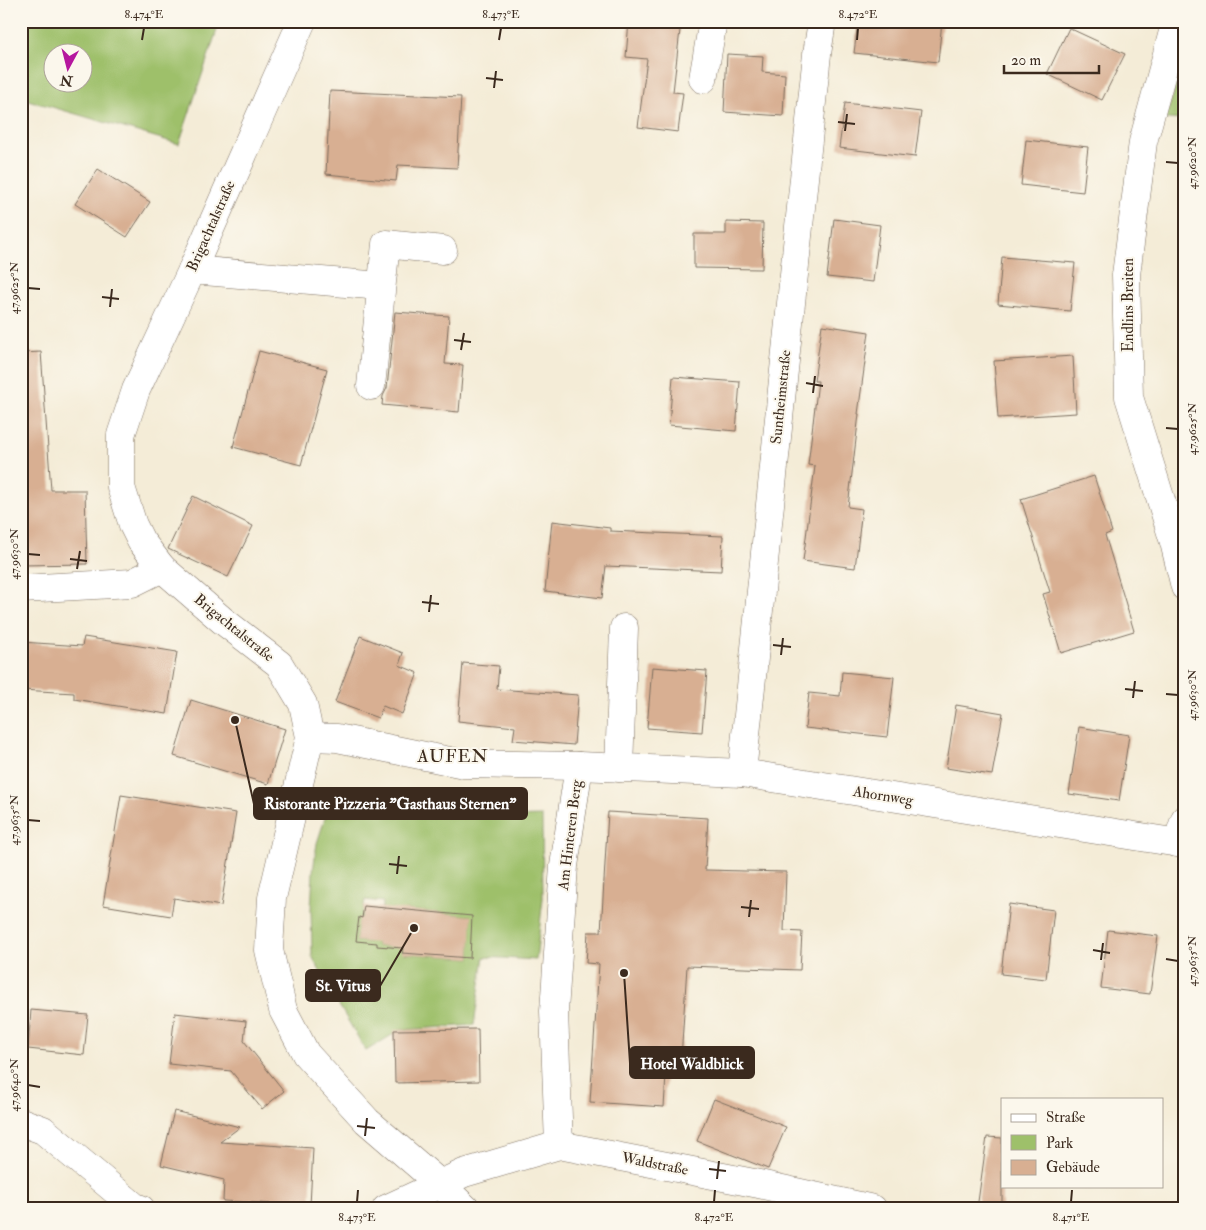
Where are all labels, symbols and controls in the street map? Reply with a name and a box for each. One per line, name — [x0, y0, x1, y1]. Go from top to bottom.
text: 8.474°E — [125, 7, 164, 22]
text: 8.473°E — [482, 7, 520, 22]
text: 8.472°E — [839, 7, 878, 22]
north arrow — [42, 42, 92, 92]
scale bar — [1004, 42, 1098, 74]
text: 20 m — [1011, 51, 1041, 70]
text: N — [59, 71, 75, 90]
text: 47.9620°N — [1185, 136, 1200, 190]
street label: Brigachtalstraße — [182, 178, 240, 274]
street label: Endlins Breiten — [1119, 258, 1138, 352]
text: 47.9625°N — [7, 262, 22, 314]
street label: Suntheimstraße — [767, 349, 795, 445]
text: 47.9625°N — [1185, 403, 1200, 455]
text: 47.9630°N — [7, 528, 22, 580]
street label: Brigachtalstraße — [190, 590, 278, 666]
text: 47.9630°N — [1185, 669, 1200, 721]
district label: AUFEN — [416, 745, 489, 768]
street label: Am Hinteren Berg — [554, 778, 586, 892]
street label: Ahornweg — [851, 782, 915, 810]
callout: Ristorante Pizzeria "Gasthaus Sternen" — [254, 788, 527, 819]
text: 47.9635°N — [7, 794, 22, 845]
text: Ristorante Pizzeria "Gasthaus Sternen" — [264, 794, 517, 814]
text: 47.9635°N — [1185, 935, 1200, 986]
callout: St. Vitus — [306, 970, 380, 1001]
text: St. Vitus — [316, 976, 371, 996]
callout: Hotel Waldblick — [630, 1047, 754, 1078]
text: Hotel Waldblick — [640, 1054, 744, 1074]
text: 47.9640°N — [7, 1058, 22, 1112]
legend — [1001, 1098, 1164, 1188]
text: Straße — [1046, 1108, 1085, 1127]
text: Park — [1046, 1134, 1073, 1153]
street label: Waldstraße — [619, 1148, 690, 1180]
text: Gebäude — [1046, 1158, 1100, 1177]
text: 8.473°E — [338, 1210, 376, 1225]
text: 8.472°E — [695, 1210, 734, 1225]
text: 8.471°E — [1053, 1210, 1090, 1225]

